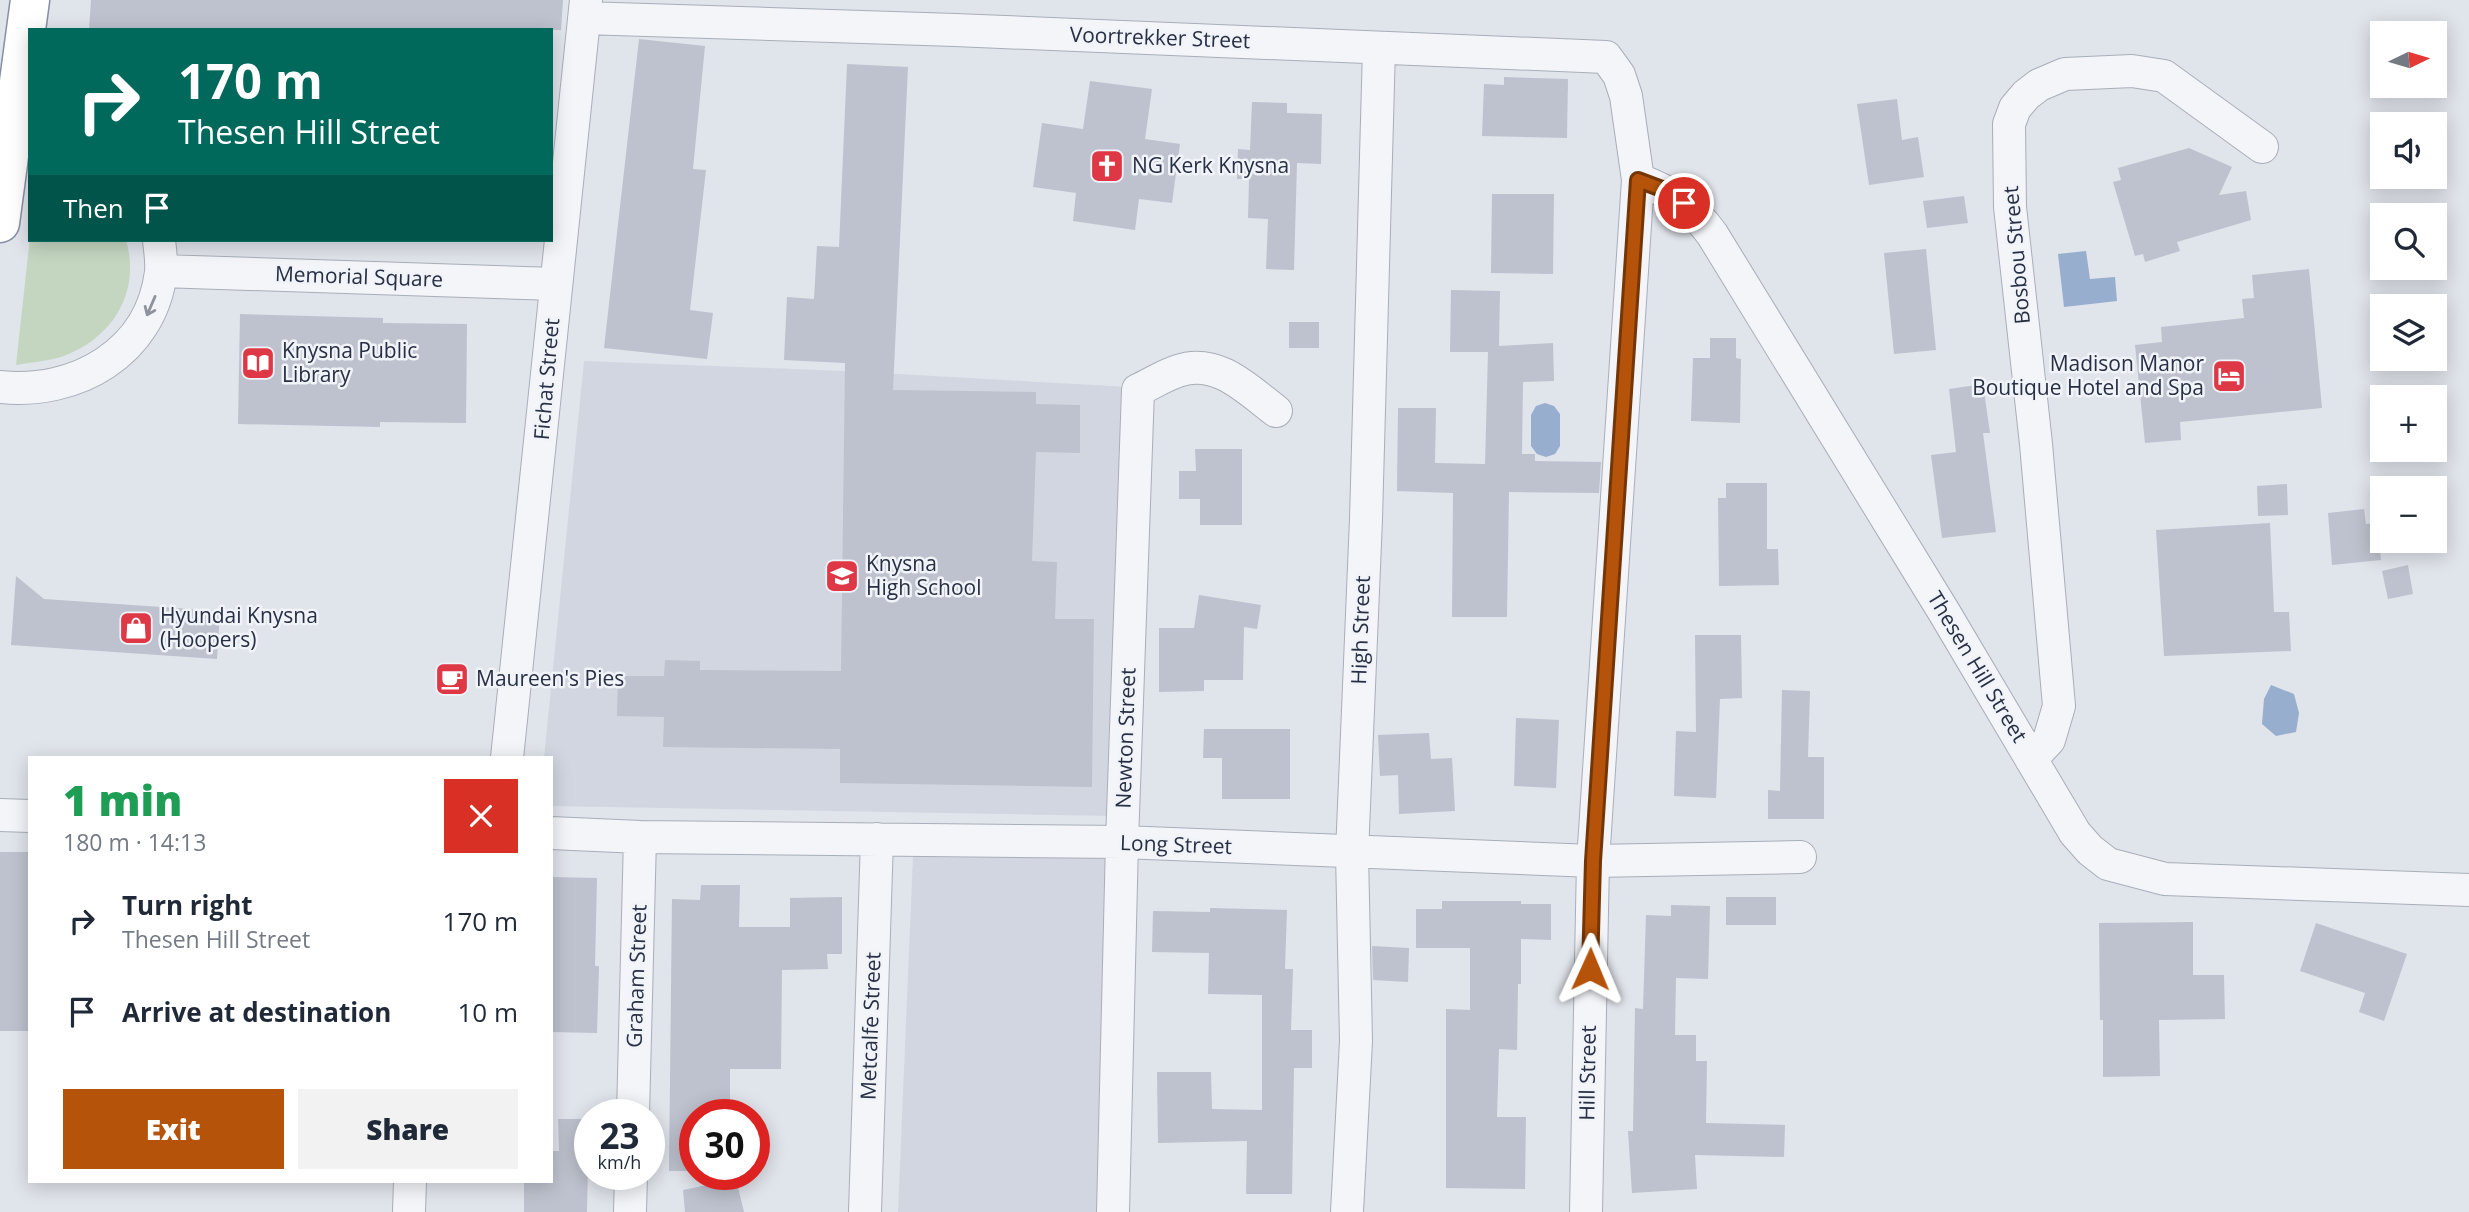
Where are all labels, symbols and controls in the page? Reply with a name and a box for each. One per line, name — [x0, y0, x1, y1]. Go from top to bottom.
street label: Voortrekker Street — [1069, 20, 1251, 54]
north arrow — [2370, 21, 2446, 98]
map controls — [2370, 21, 2447, 553]
text: 170 m — [178, 47, 323, 113]
icon: right — [63, 56, 154, 147]
text: Thesen Hill Street — [178, 110, 440, 153]
button: sound — [2370, 112, 2447, 189]
church icon: NG Kerk Knysna — [1088, 147, 1126, 185]
place label: NG Kerk Knysna — [1132, 151, 1289, 179]
pin — [1654, 173, 1714, 233]
icon: arrive — [1665, 184, 1703, 222]
street label: Bosbou Street — [1996, 185, 2036, 325]
icon: arrive — [138, 189, 176, 227]
text: Then — [63, 190, 124, 226]
button: search — [2370, 203, 2447, 280]
street label: Memorial Square — [274, 259, 444, 293]
button: layers — [2370, 294, 2447, 371]
one-way arrow — [143, 295, 156, 316]
street label: Fichat Street — [527, 317, 565, 441]
place label: Knysna Public Library — [282, 336, 417, 388]
library icon: Knysna Public Library — [239, 344, 277, 382]
place label: Madison Manor Boutique Hotel and Spa — [1972, 349, 2204, 401]
hotel icon: Madison Manor Boutique Hotel and Spa — [2210, 357, 2248, 395]
button: + — [2370, 385, 2447, 462]
button: − — [2370, 476, 2447, 553]
place label: Knysna High School — [866, 549, 982, 601]
school or university icon: Knysna High School — [823, 557, 861, 595]
street label: High Street — [1344, 575, 1376, 685]
street label: Thesen Hill Street — [1922, 586, 2034, 747]
place label: Hyundai Knysna (Hoopers) — [160, 601, 318, 653]
shop icon: Hyundai Knysna (Hoopers) — [117, 609, 155, 647]
cafe icon: Maureen's Pies — [433, 660, 471, 698]
place label: Maureen's Pies — [476, 664, 624, 692]
street label: Newton Street — [1109, 667, 1141, 809]
text: 1 min — [63, 771, 182, 828]
button: close — [444, 779, 518, 853]
text: 180 m · 14:13 — [63, 826, 206, 858]
street label: Long Street — [1120, 828, 1232, 860]
text: Turn right — [122, 887, 253, 923]
icon: right — [63, 902, 101, 940]
text: 170 m — [443, 903, 518, 939]
street label: Graham Street — [620, 904, 652, 1048]
text: Thesen Hill Street — [122, 923, 310, 955]
position arrow — [1553, 932, 1627, 1006]
street label: Metcalfe Street — [853, 951, 887, 1100]
icon: arrive — [63, 993, 101, 1031]
text: Arrive at destination — [122, 994, 391, 1030]
text: 10 m — [457, 994, 518, 1030]
street label: Hill Street — [1572, 1025, 1602, 1121]
button: Exit — [63, 1089, 284, 1169]
button: Share — [298, 1089, 518, 1169]
speed limit sign: 30 — [679, 1099, 770, 1190]
text: 23 — [599, 1112, 640, 1159]
text: km/h — [598, 1150, 641, 1174]

